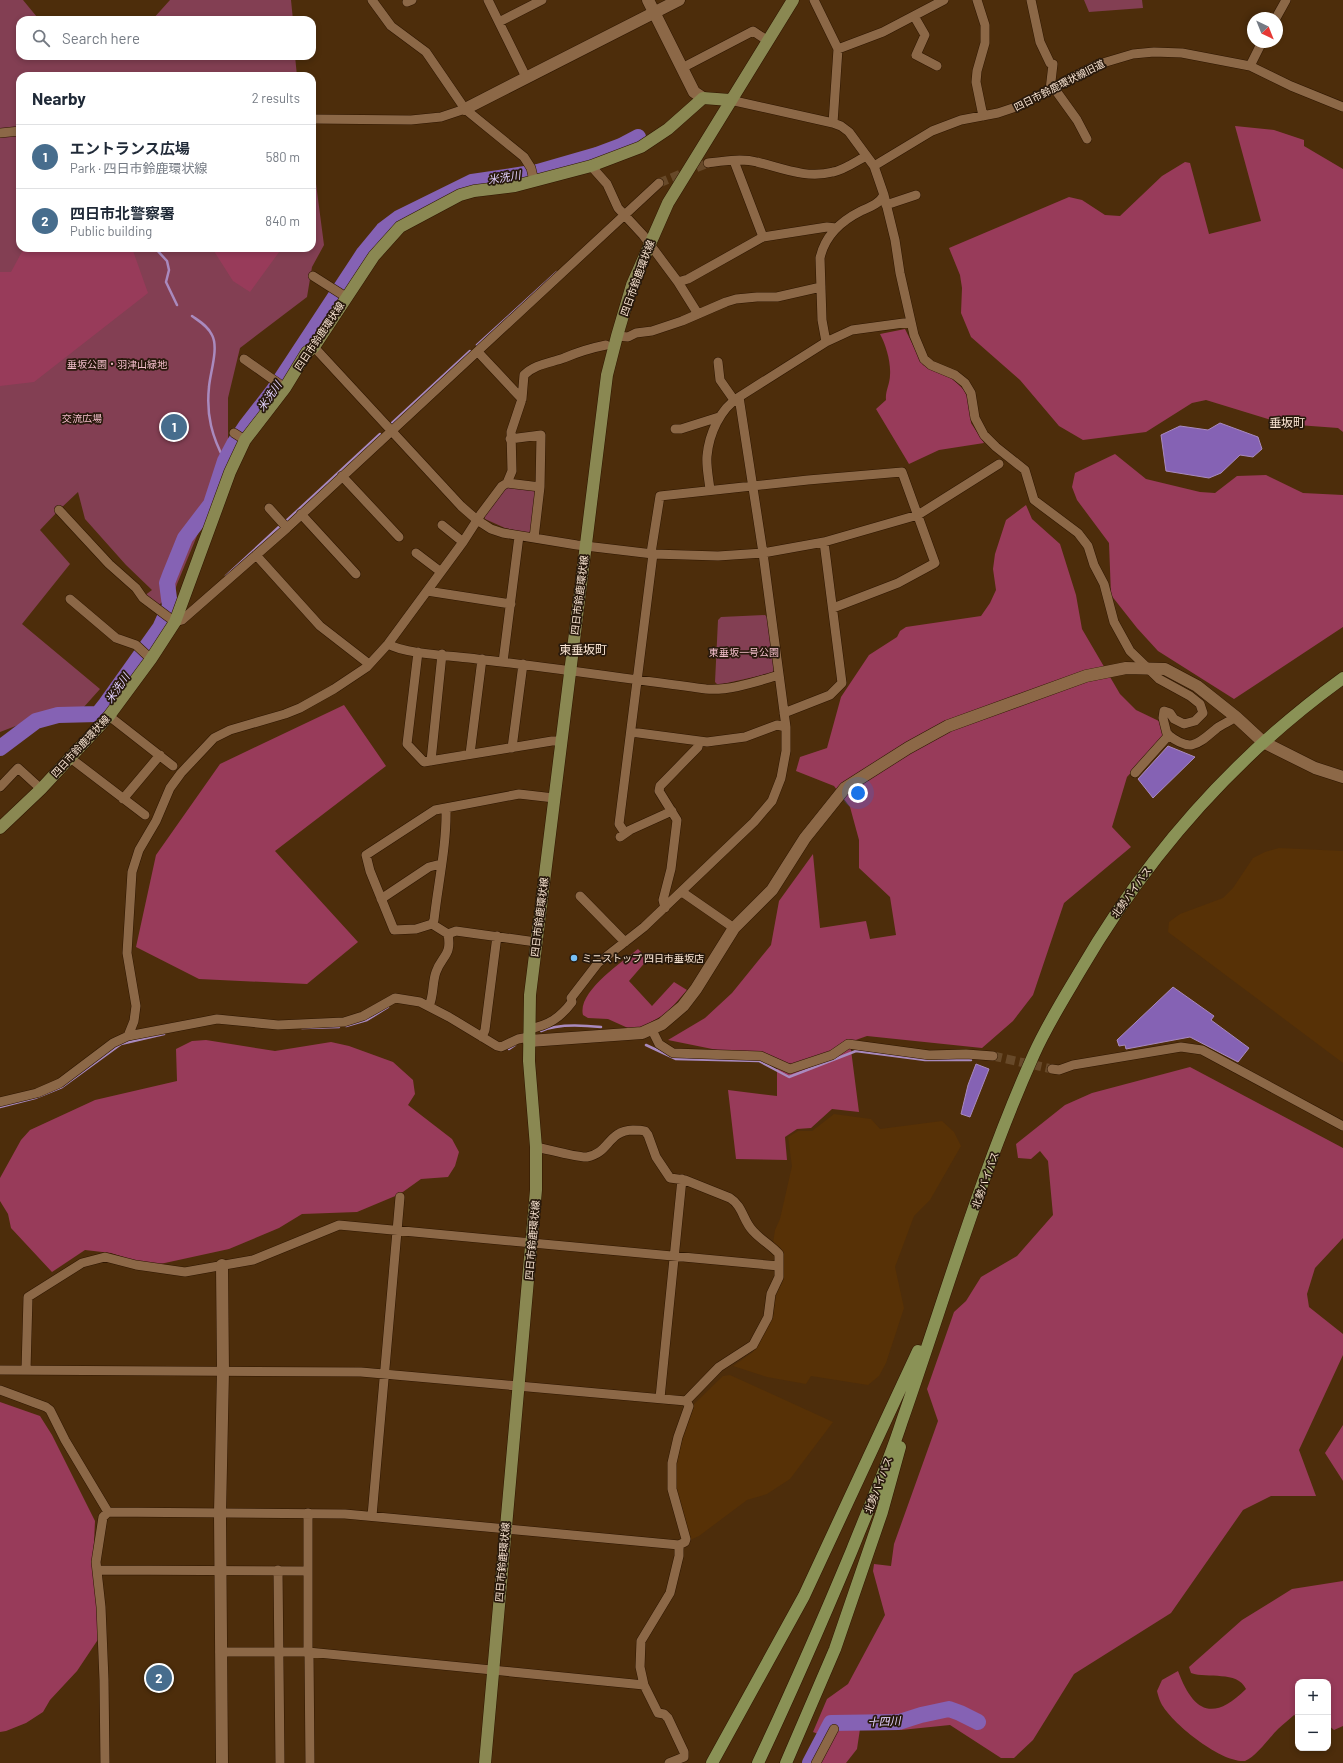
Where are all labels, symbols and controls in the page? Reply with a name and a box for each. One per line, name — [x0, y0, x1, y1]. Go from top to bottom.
north arrow — [1247, 12, 1283, 48]
search box — [16, 16, 316, 60]
icon: search — [30, 27, 52, 49]
text: Search here — [62, 29, 140, 47]
street label: 四日市鈴鹿環状線旧道 — [1012, 57, 1106, 113]
text: Nearby — [32, 88, 86, 108]
text: 2 results — [252, 90, 300, 106]
text: エントランス広場 — [70, 139, 190, 157]
text: 1 — [43, 149, 47, 165]
text: 580 m — [266, 149, 300, 165]
text: Park · 四日市鈴鹿環状線 — [70, 160, 207, 176]
water label: 米洗川 — [487, 168, 522, 186]
text: 四日市北警察署 — [70, 204, 175, 222]
text: 2 — [41, 213, 49, 229]
text: 840 m — [265, 213, 300, 229]
text: Public building — [70, 223, 152, 239]
street label: 四日市鈴鹿環状線 — [618, 238, 656, 318]
street label: 四日市鈴鹿環状線 — [292, 299, 346, 373]
park label: 垂坂公園・羽津山緑地 — [67, 358, 168, 370]
water label: 米洗川 — [254, 378, 284, 413]
park label: 交流広場 — [62, 412, 102, 424]
pin: 1 — [161, 412, 187, 442]
district label: 垂坂町 — [1269, 415, 1305, 429]
street label: 四日市鈴鹿環状線 — [568, 555, 590, 635]
district label: 東垂坂町 — [559, 642, 607, 656]
park label: 東垂坂一号公園 — [709, 646, 779, 658]
water label: 米洗川 — [102, 670, 132, 705]
street label: 四日市鈴鹿環状線 — [48, 713, 112, 779]
your location — [848, 783, 868, 803]
street label: 北勢バイパス — [1109, 864, 1153, 920]
street label: 四日市鈴鹿環状線 — [528, 877, 550, 957]
place label: ミニストップ 四日市垂坂店 — [582, 952, 704, 964]
marker: ミニストップ 四日市垂坂店 — [569, 953, 579, 963]
street label: 北勢バイパス — [969, 1150, 1001, 1210]
street label: 四日市鈴鹿環状線 — [523, 1200, 541, 1280]
street label: 北勢バイパス — [862, 1455, 894, 1515]
street label: 四日市鈴鹿環状線 — [493, 1522, 511, 1602]
pin: 2 — [146, 1663, 172, 1693]
map controls — [1295, 1679, 1331, 1751]
button: + — [1295, 1679, 1331, 1715]
water label: 十四川 — [867, 1714, 902, 1728]
button: − — [1295, 1715, 1331, 1751]

